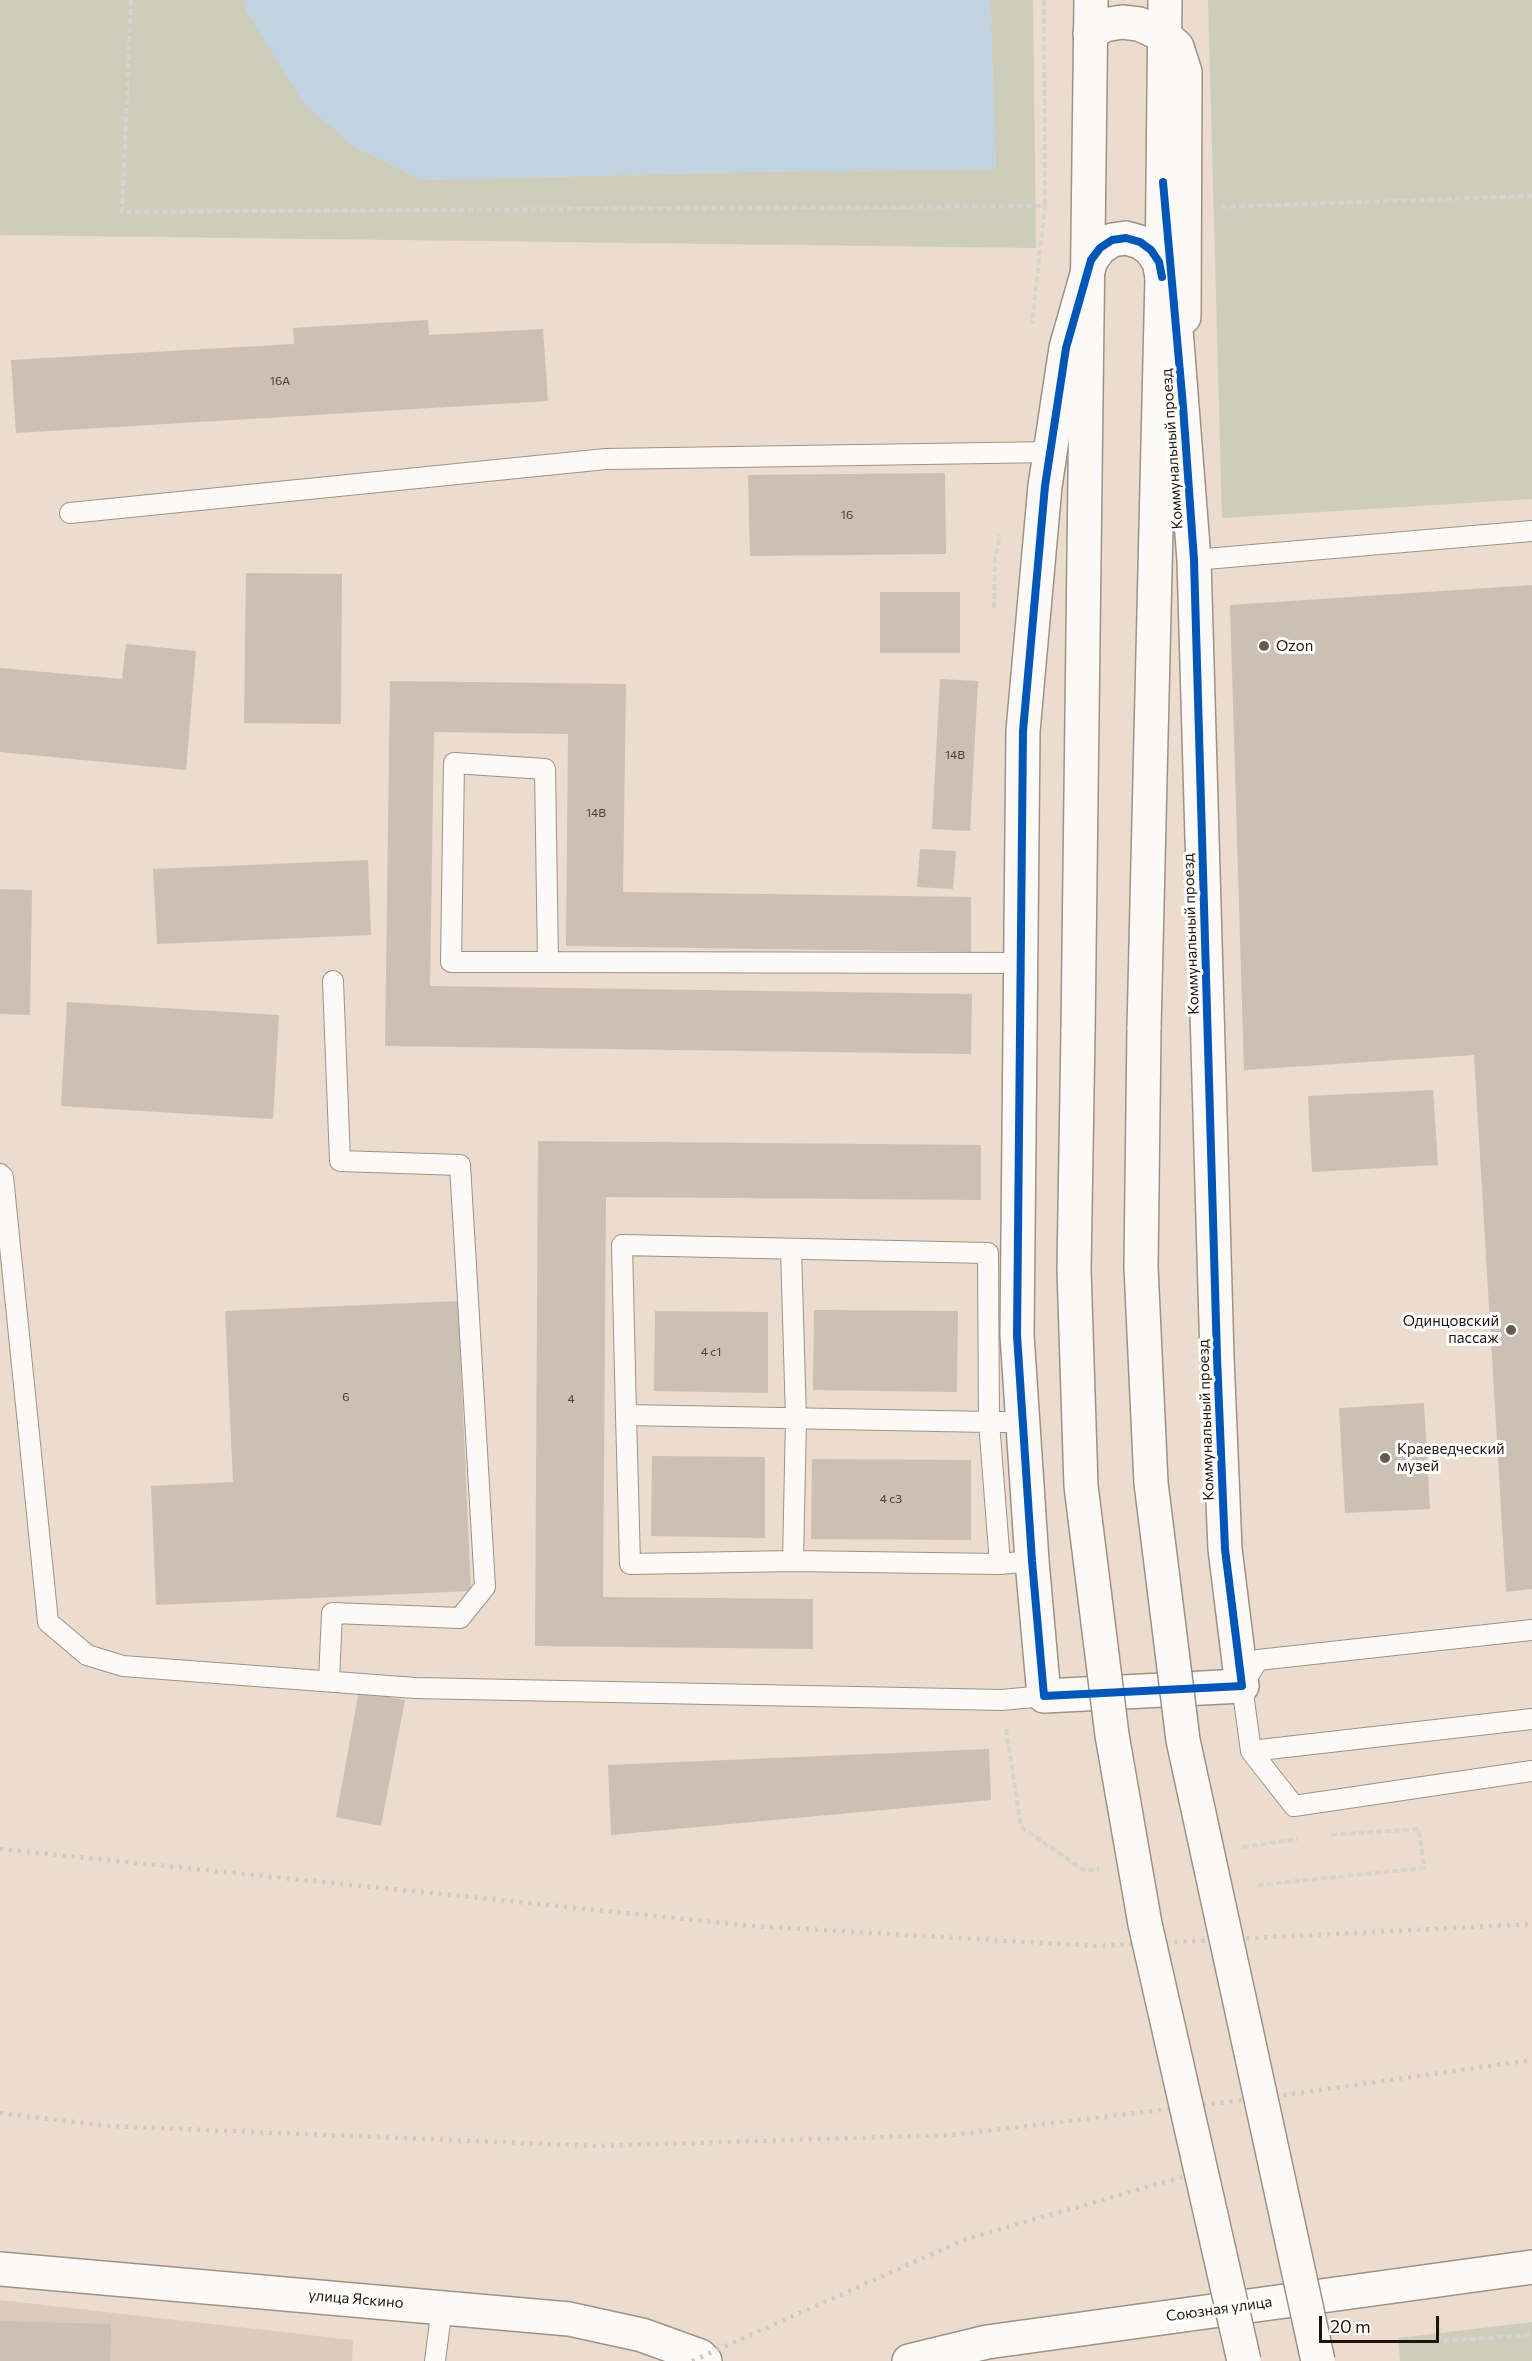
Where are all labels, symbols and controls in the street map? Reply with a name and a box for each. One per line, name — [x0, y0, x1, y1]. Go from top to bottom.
street label: Коммунальный проезд — [1157, 368, 1187, 530]
house number: 16А — [270, 374, 290, 388]
house number: 16 — [841, 508, 853, 522]
place label: Ozon — [1276, 637, 1313, 655]
marker: Ozon — [1257, 639, 1271, 653]
house number: 14В — [945, 748, 965, 762]
house number: 14В — [586, 806, 606, 820]
street label: Коммунальный проезд — [1179, 853, 1203, 1015]
place label: Одинцовский пассаж — [1403, 1312, 1499, 1347]
marker: Одинцовский пассаж — [1504, 1323, 1518, 1337]
street label: Коммунальный проезд — [1194, 1339, 1218, 1501]
house number: 4 с1 — [701, 1345, 721, 1359]
house number: 6 — [342, 1390, 350, 1404]
house number: 4 — [567, 1392, 575, 1406]
place label: Краеведческий музей — [1397, 1440, 1505, 1475]
marker: Краеведческий музей — [1378, 1451, 1392, 1465]
house number: 4 с3 — [880, 1492, 902, 1506]
street label: улица Яскино — [308, 2286, 404, 2312]
street label: Союзная улица — [1165, 2293, 1273, 2325]
scale bar — [1322, 2304, 1442, 2342]
text: 20 m — [1330, 2315, 1371, 2337]

